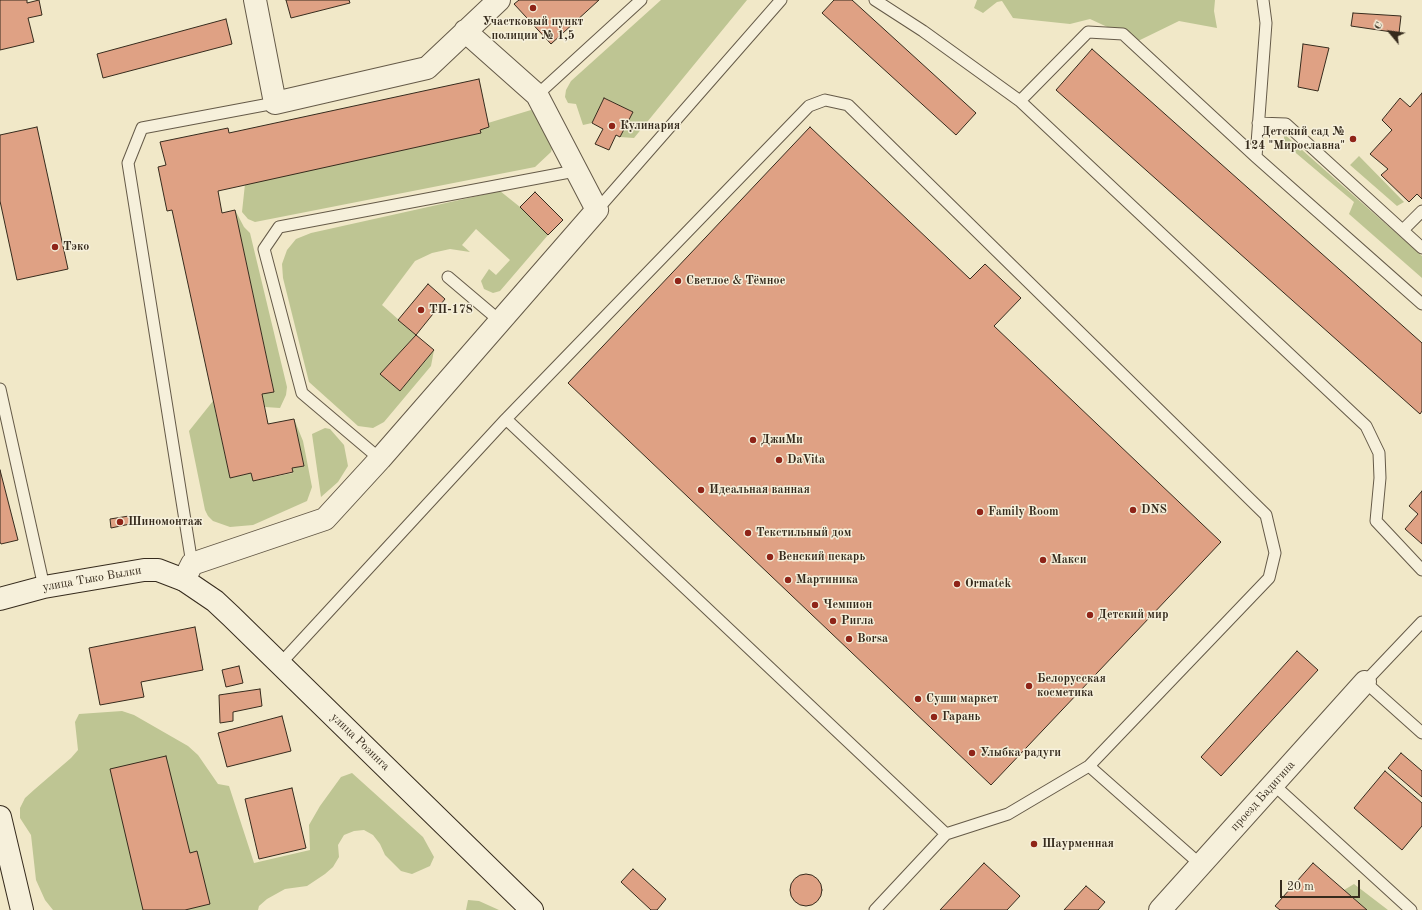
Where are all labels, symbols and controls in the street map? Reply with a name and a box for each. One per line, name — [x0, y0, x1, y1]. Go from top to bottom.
marker: Участковый пункт полиции № 1,5 — [528, 3, 538, 13]
north arrow — [1370, 12, 1410, 52]
place label: Участковый пункт полиции № 1,5 — [483, 15, 583, 43]
text: С — [1372, 20, 1386, 32]
place label: Кулинария — [620, 119, 680, 133]
marker: Кулинария — [607, 121, 617, 131]
place label: Детский сад № 124 "Мирославна" — [1244, 125, 1345, 153]
marker: Детский сад № 124 "Мирославна" — [1348, 134, 1358, 144]
place label: Тэко — [63, 240, 89, 254]
marker: Тэко — [50, 242, 60, 252]
place label: Светлое & Тёмное — [686, 274, 785, 288]
marker: Светлое & Тёмное — [673, 276, 683, 286]
place label: ТП-178 — [429, 303, 473, 317]
marker: ТП-178 — [416, 305, 426, 315]
place label: ДжиМи — [761, 433, 803, 447]
marker: ДжиМи — [748, 435, 758, 445]
place label: DaVita — [787, 453, 825, 467]
marker: DaVita — [774, 455, 784, 465]
place label: Идеальная ванная — [709, 483, 810, 497]
marker: Идеальная ванная — [696, 485, 706, 495]
place label: DNS — [1141, 503, 1167, 517]
place label: Family Room — [988, 505, 1059, 519]
marker: DNS — [1128, 505, 1138, 515]
marker: Family Room — [975, 507, 985, 517]
place label: Шиномонтаж — [128, 515, 202, 529]
marker: Шиномонтаж — [115, 517, 125, 527]
place label: Текстильный дом — [756, 526, 851, 540]
marker: Текстильный дом — [743, 528, 753, 538]
place label: Венский пекарь — [778, 550, 865, 564]
marker: Венский пекарь — [765, 552, 775, 562]
place label: Макси — [1051, 553, 1087, 567]
marker: Макси — [1038, 555, 1048, 565]
street label: улица Тыко Вылки — [42, 563, 142, 595]
place label: Мартиника — [796, 573, 858, 587]
marker: Мартиника — [783, 575, 793, 585]
place label: Ormatek — [965, 577, 1011, 591]
marker: Ormatek — [952, 579, 962, 589]
place label: Чемпион — [823, 598, 872, 612]
marker: Чемпион — [810, 600, 820, 610]
place label: Детский мир — [1098, 608, 1168, 622]
marker: Детский мир — [1085, 610, 1095, 620]
place label: Ригла — [841, 614, 874, 628]
marker: Ригла — [828, 616, 838, 626]
place label: Borsa — [857, 632, 888, 646]
marker: Borsa — [844, 634, 854, 644]
place label: Белорусская косметика — [1037, 672, 1106, 700]
marker: Белорусская косметика — [1024, 681, 1034, 691]
place label: Суши маркет — [926, 692, 998, 706]
marker: Суши маркет — [913, 694, 923, 704]
street label: улица Розинга — [327, 710, 393, 774]
place label: Гарань — [942, 710, 980, 724]
marker: Гарань — [929, 712, 939, 722]
place label: Улыбка радуги — [980, 746, 1061, 760]
marker: Улыбка радуги — [967, 748, 977, 758]
street label: проезд Бадигина — [1228, 758, 1298, 834]
place label: Шаурменная — [1042, 837, 1114, 851]
marker: Шаурменная — [1029, 839, 1039, 849]
scale bar — [1282, 872, 1362, 898]
text: 20 m — [1287, 881, 1314, 893]

